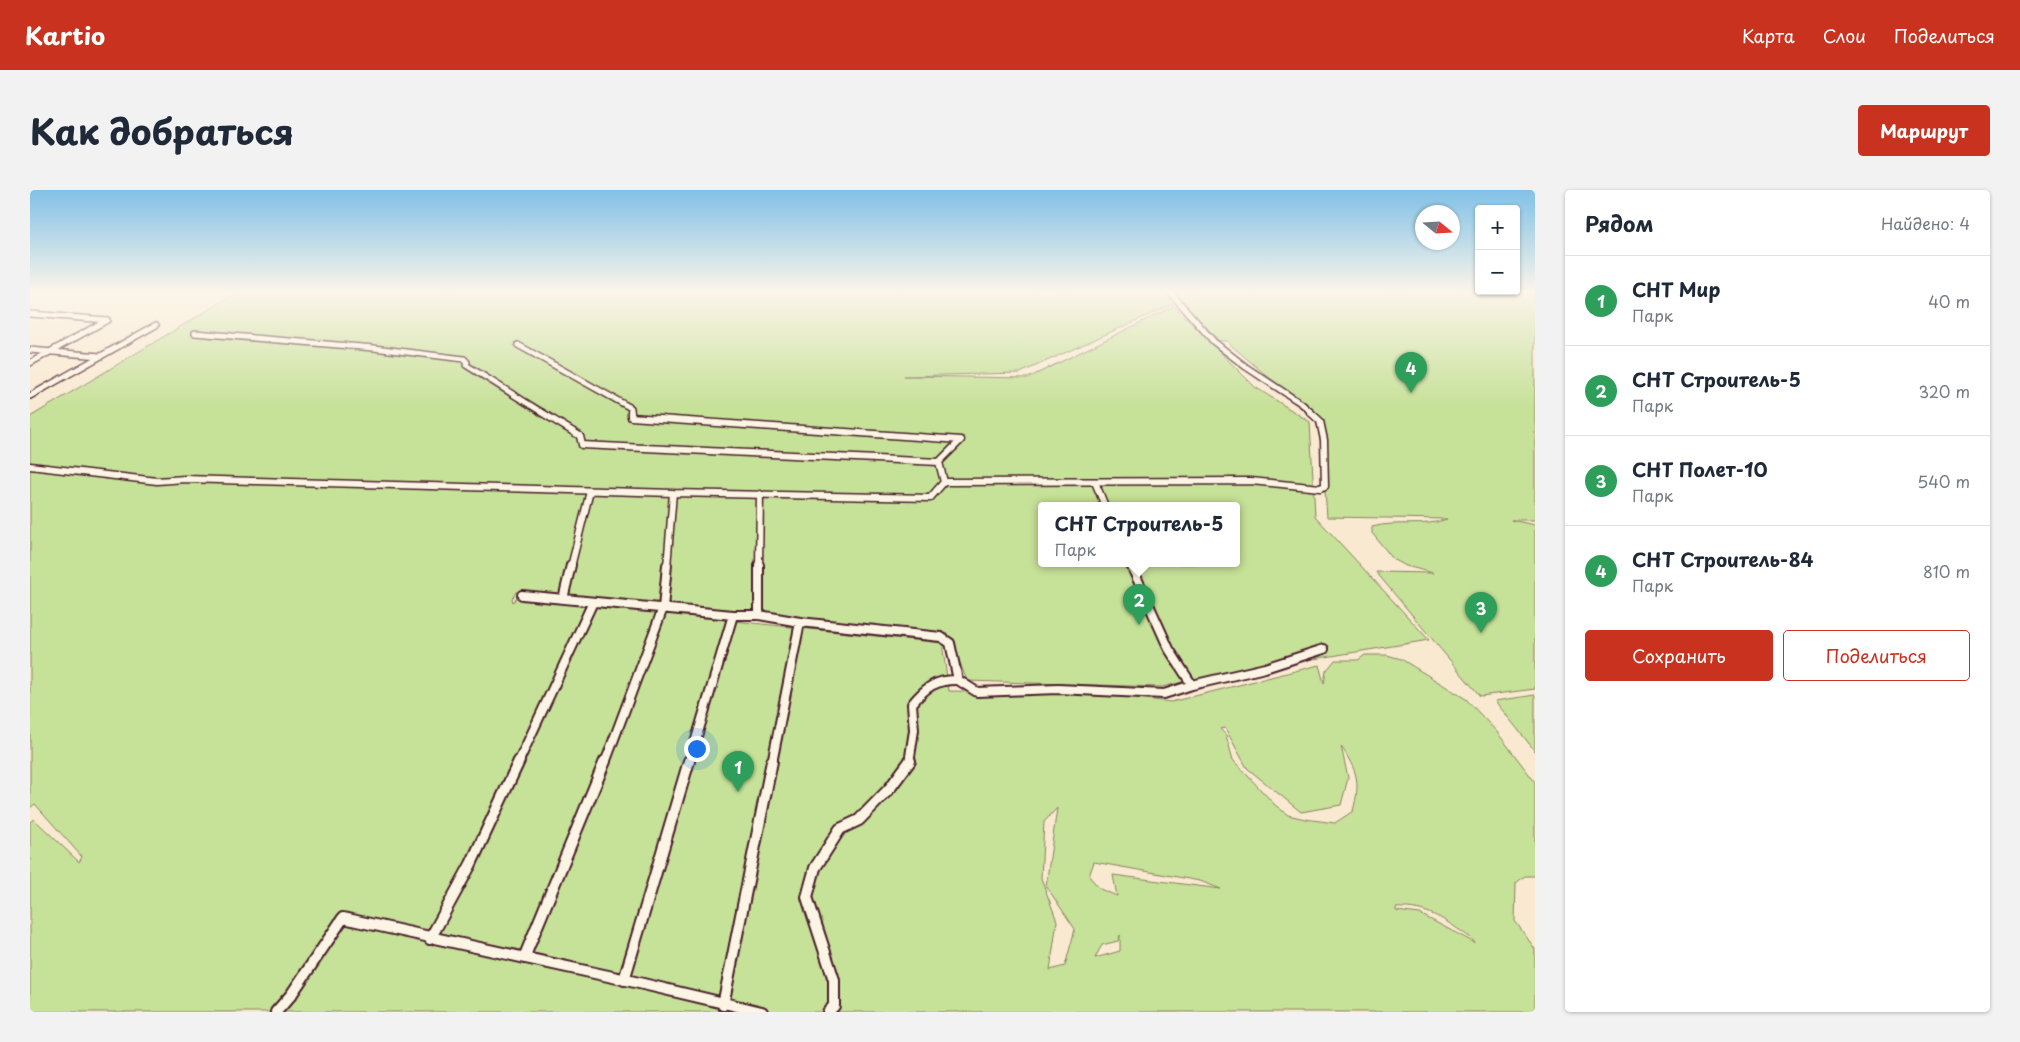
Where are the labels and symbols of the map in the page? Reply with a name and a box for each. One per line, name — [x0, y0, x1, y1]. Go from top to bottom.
north arrow — [1415, 205, 1460, 250]
pin: 4 — [1395, 352, 1427, 393]
pin: 2 — [1123, 584, 1155, 625]
pin: 3 — [1465, 592, 1497, 633]
your location — [684, 736, 710, 762]
pin: 1 — [722, 751, 754, 792]

